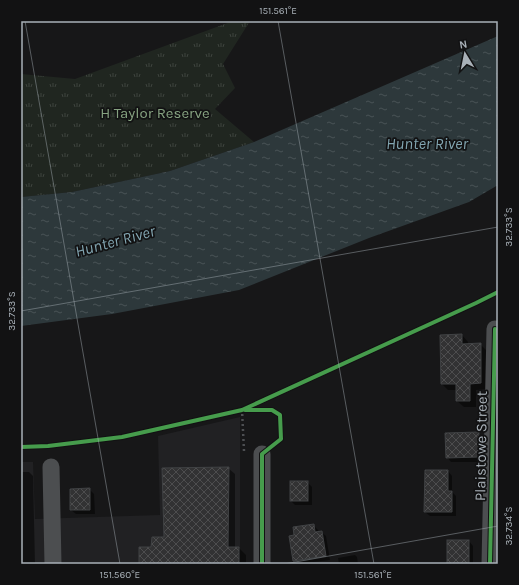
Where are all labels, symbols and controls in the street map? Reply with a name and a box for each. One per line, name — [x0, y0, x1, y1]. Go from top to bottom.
text: 151.561°E — [259, 5, 297, 17]
north arrow — [445, 34, 485, 74]
text: N — [458, 38, 468, 52]
park label: H Taylor Reserve — [100, 104, 210, 122]
water label: Hunter River — [386, 134, 469, 153]
text: 32.733°S — [503, 207, 515, 247]
water label: Hunter River — [73, 221, 158, 261]
text: 32.733°S — [6, 291, 18, 331]
street label: Plaistowe Street — [471, 390, 491, 501]
text: 32.734°S — [503, 506, 515, 546]
text: 151.560°E — [100, 569, 140, 581]
text: 151.561°E — [354, 569, 392, 581]

